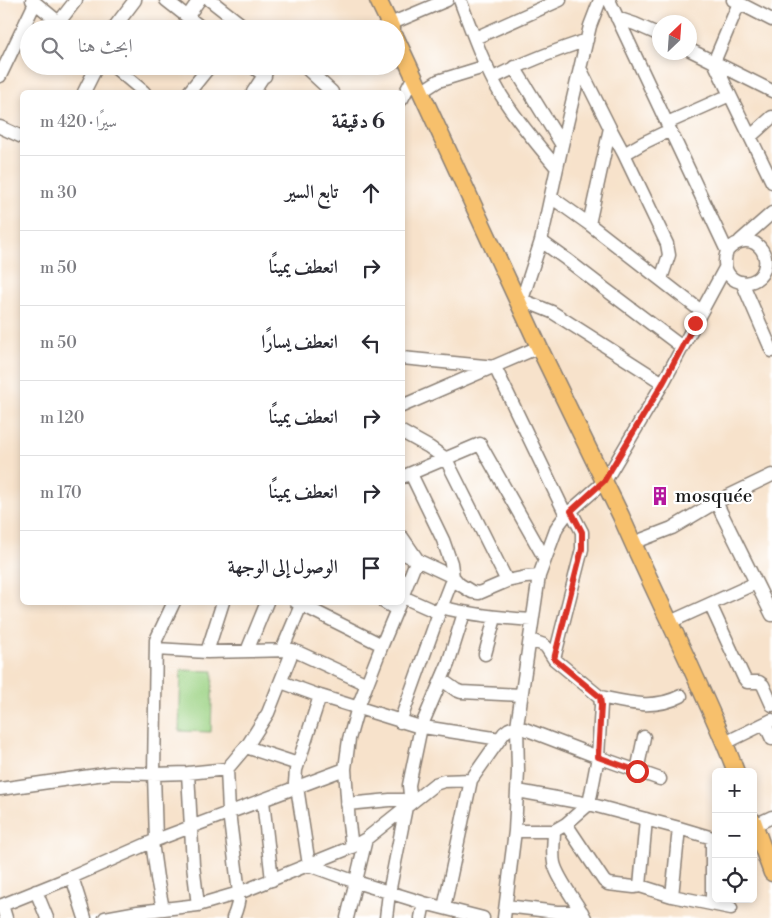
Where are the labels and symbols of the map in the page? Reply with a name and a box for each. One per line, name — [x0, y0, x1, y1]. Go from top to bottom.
north arrow — [652, 15, 697, 60]
route end — [684, 312, 707, 335]
place label: mosquée — [675, 484, 752, 508]
building icon: mosquée — [649, 485, 671, 507]
route start — [626, 760, 649, 783]

